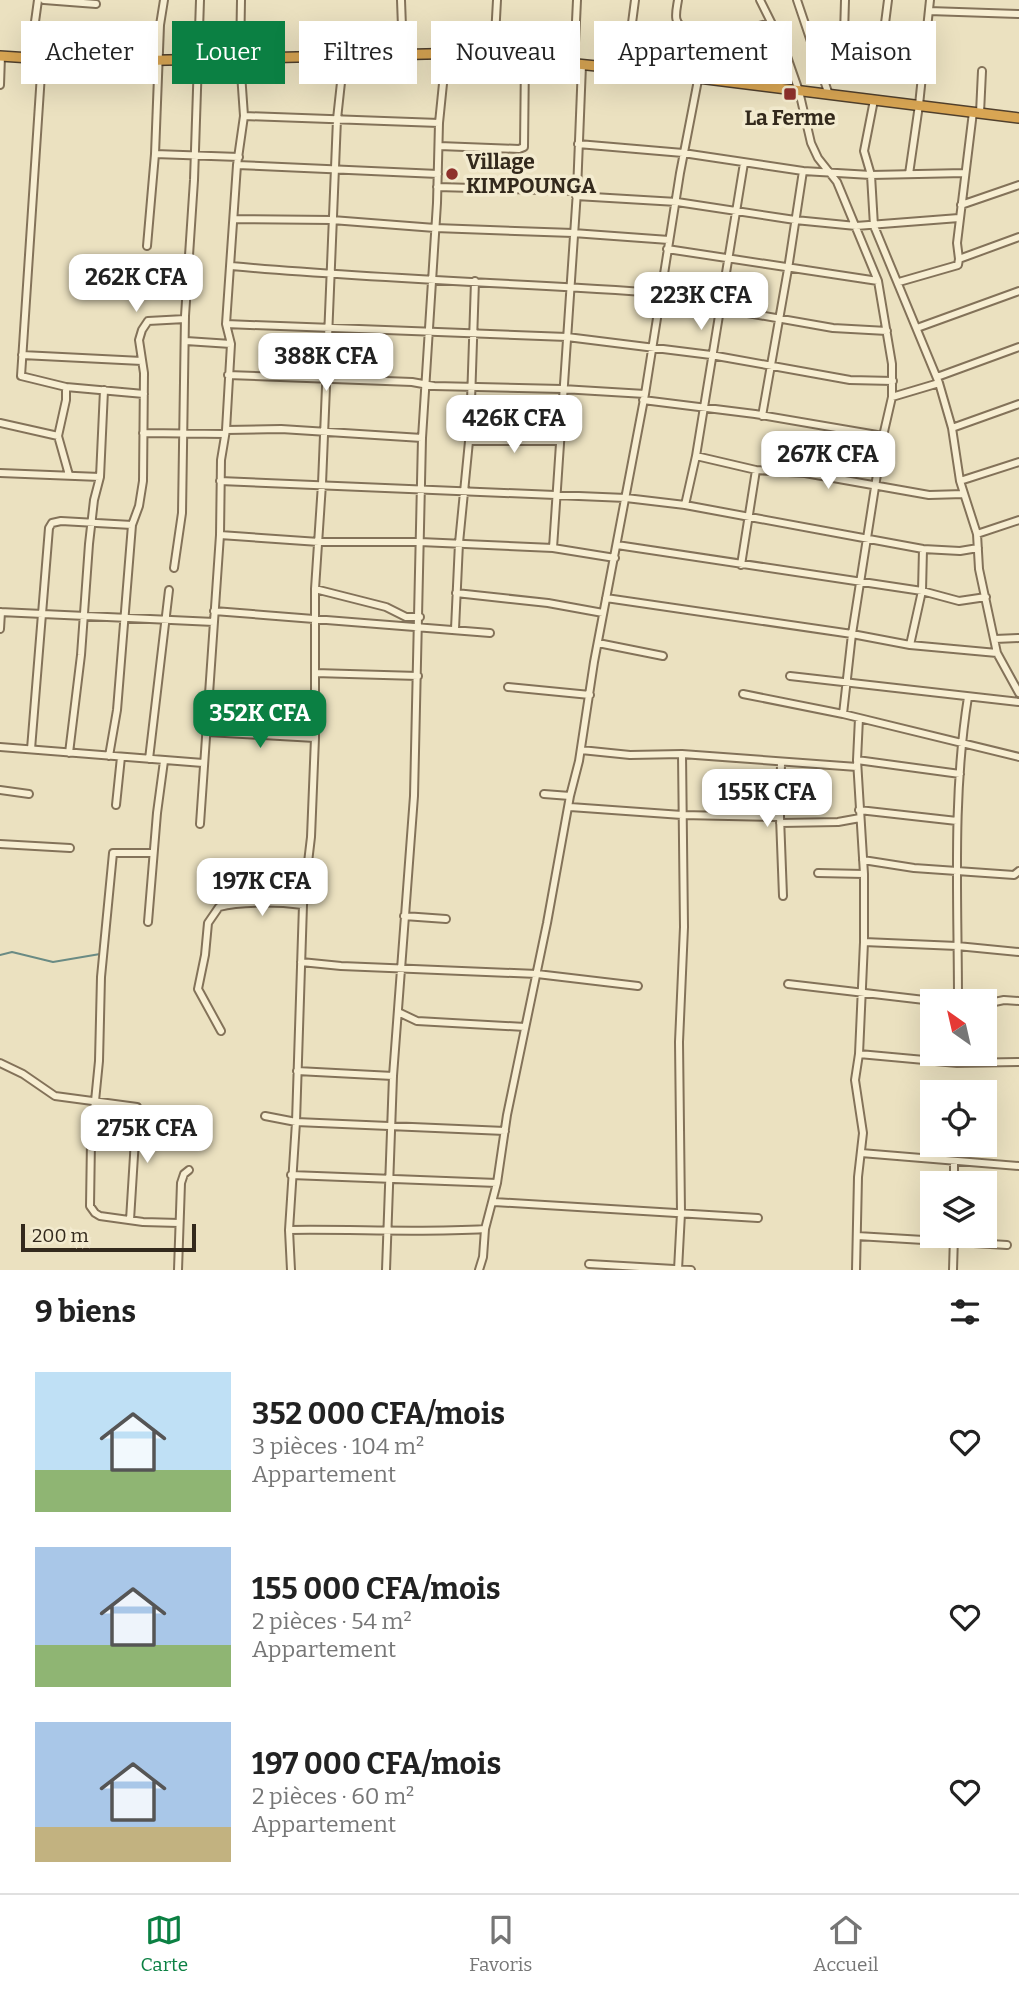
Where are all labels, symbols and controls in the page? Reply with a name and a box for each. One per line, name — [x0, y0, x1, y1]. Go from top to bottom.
chip: Acheter — [21, 21, 158, 84]
chip: Louer — [172, 21, 285, 84]
chip: Filtres — [299, 21, 417, 84]
chip: Nouveau — [431, 21, 580, 84]
chip: Appartement — [594, 21, 792, 84]
chip: Maison — [806, 21, 936, 84]
marker: La Ferme — [782, 86, 798, 102]
place label: La Ferme — [745, 105, 835, 131]
place label: Village KIMPOUNGA — [466, 149, 596, 199]
marker: Village KIMPOUNGA — [444, 166, 460, 182]
pin: 262K CFA — [64, 254, 208, 314]
text: 262K CFA — [85, 263, 187, 291]
pin: 223K CFA — [629, 272, 773, 332]
text: 223K CFA — [650, 281, 752, 309]
pin: 388K CFA — [254, 334, 398, 393]
text: 388K CFA — [274, 342, 378, 370]
pin: 426K CFA — [442, 396, 586, 455]
text: 426K CFA — [462, 404, 566, 432]
pin: 267K CFA — [756, 432, 900, 491]
text: 267K CFA — [777, 440, 879, 468]
pin: 352K CFA — [188, 690, 332, 750]
text: 352K CFA — [209, 699, 311, 727]
pin: 155K CFA — [695, 770, 839, 829]
text: 155K CFA — [718, 778, 816, 806]
pin: 197K CFA — [190, 858, 334, 918]
text: 197K CFA — [213, 867, 311, 895]
north arrow — [920, 989, 998, 1066]
map controls — [920, 989, 997, 1248]
button: locate — [920, 1080, 997, 1157]
pin: 275K CFA — [75, 1106, 219, 1165]
text: 275K CFA — [97, 1114, 197, 1142]
button: layers — [920, 1171, 997, 1248]
scale bar — [21, 1221, 196, 1253]
text: 200 m — [32, 1224, 89, 1247]
icon: filters — [946, 1293, 984, 1331]
text: 9 biens — [35, 1294, 136, 1330]
text: 352 000 CFA/mois — [252, 1396, 505, 1432]
icon: home — [91, 1400, 175, 1484]
icon: heart — [946, 1423, 984, 1461]
text: 3 pièces · 104 m² — [252, 1432, 424, 1460]
text: Appartement — [252, 1460, 396, 1488]
text: 155 000 CFA/mois — [252, 1571, 501, 1607]
icon: home — [91, 1575, 175, 1659]
icon: heart — [946, 1598, 984, 1636]
text: 2 pièces · 54 m² — [252, 1607, 412, 1635]
text: Appartement — [252, 1635, 396, 1663]
text: 197 000 CFA/mois — [252, 1746, 501, 1782]
icon: home — [91, 1750, 175, 1834]
icon: heart — [946, 1773, 984, 1811]
text: 2 pièces · 60 m² — [252, 1782, 414, 1810]
text: Appartement — [252, 1810, 396, 1838]
tab: Carte — [140, 1911, 188, 1976]
tab: Favoris — [469, 1911, 532, 1976]
tab: Accueil — [813, 1911, 879, 1976]

